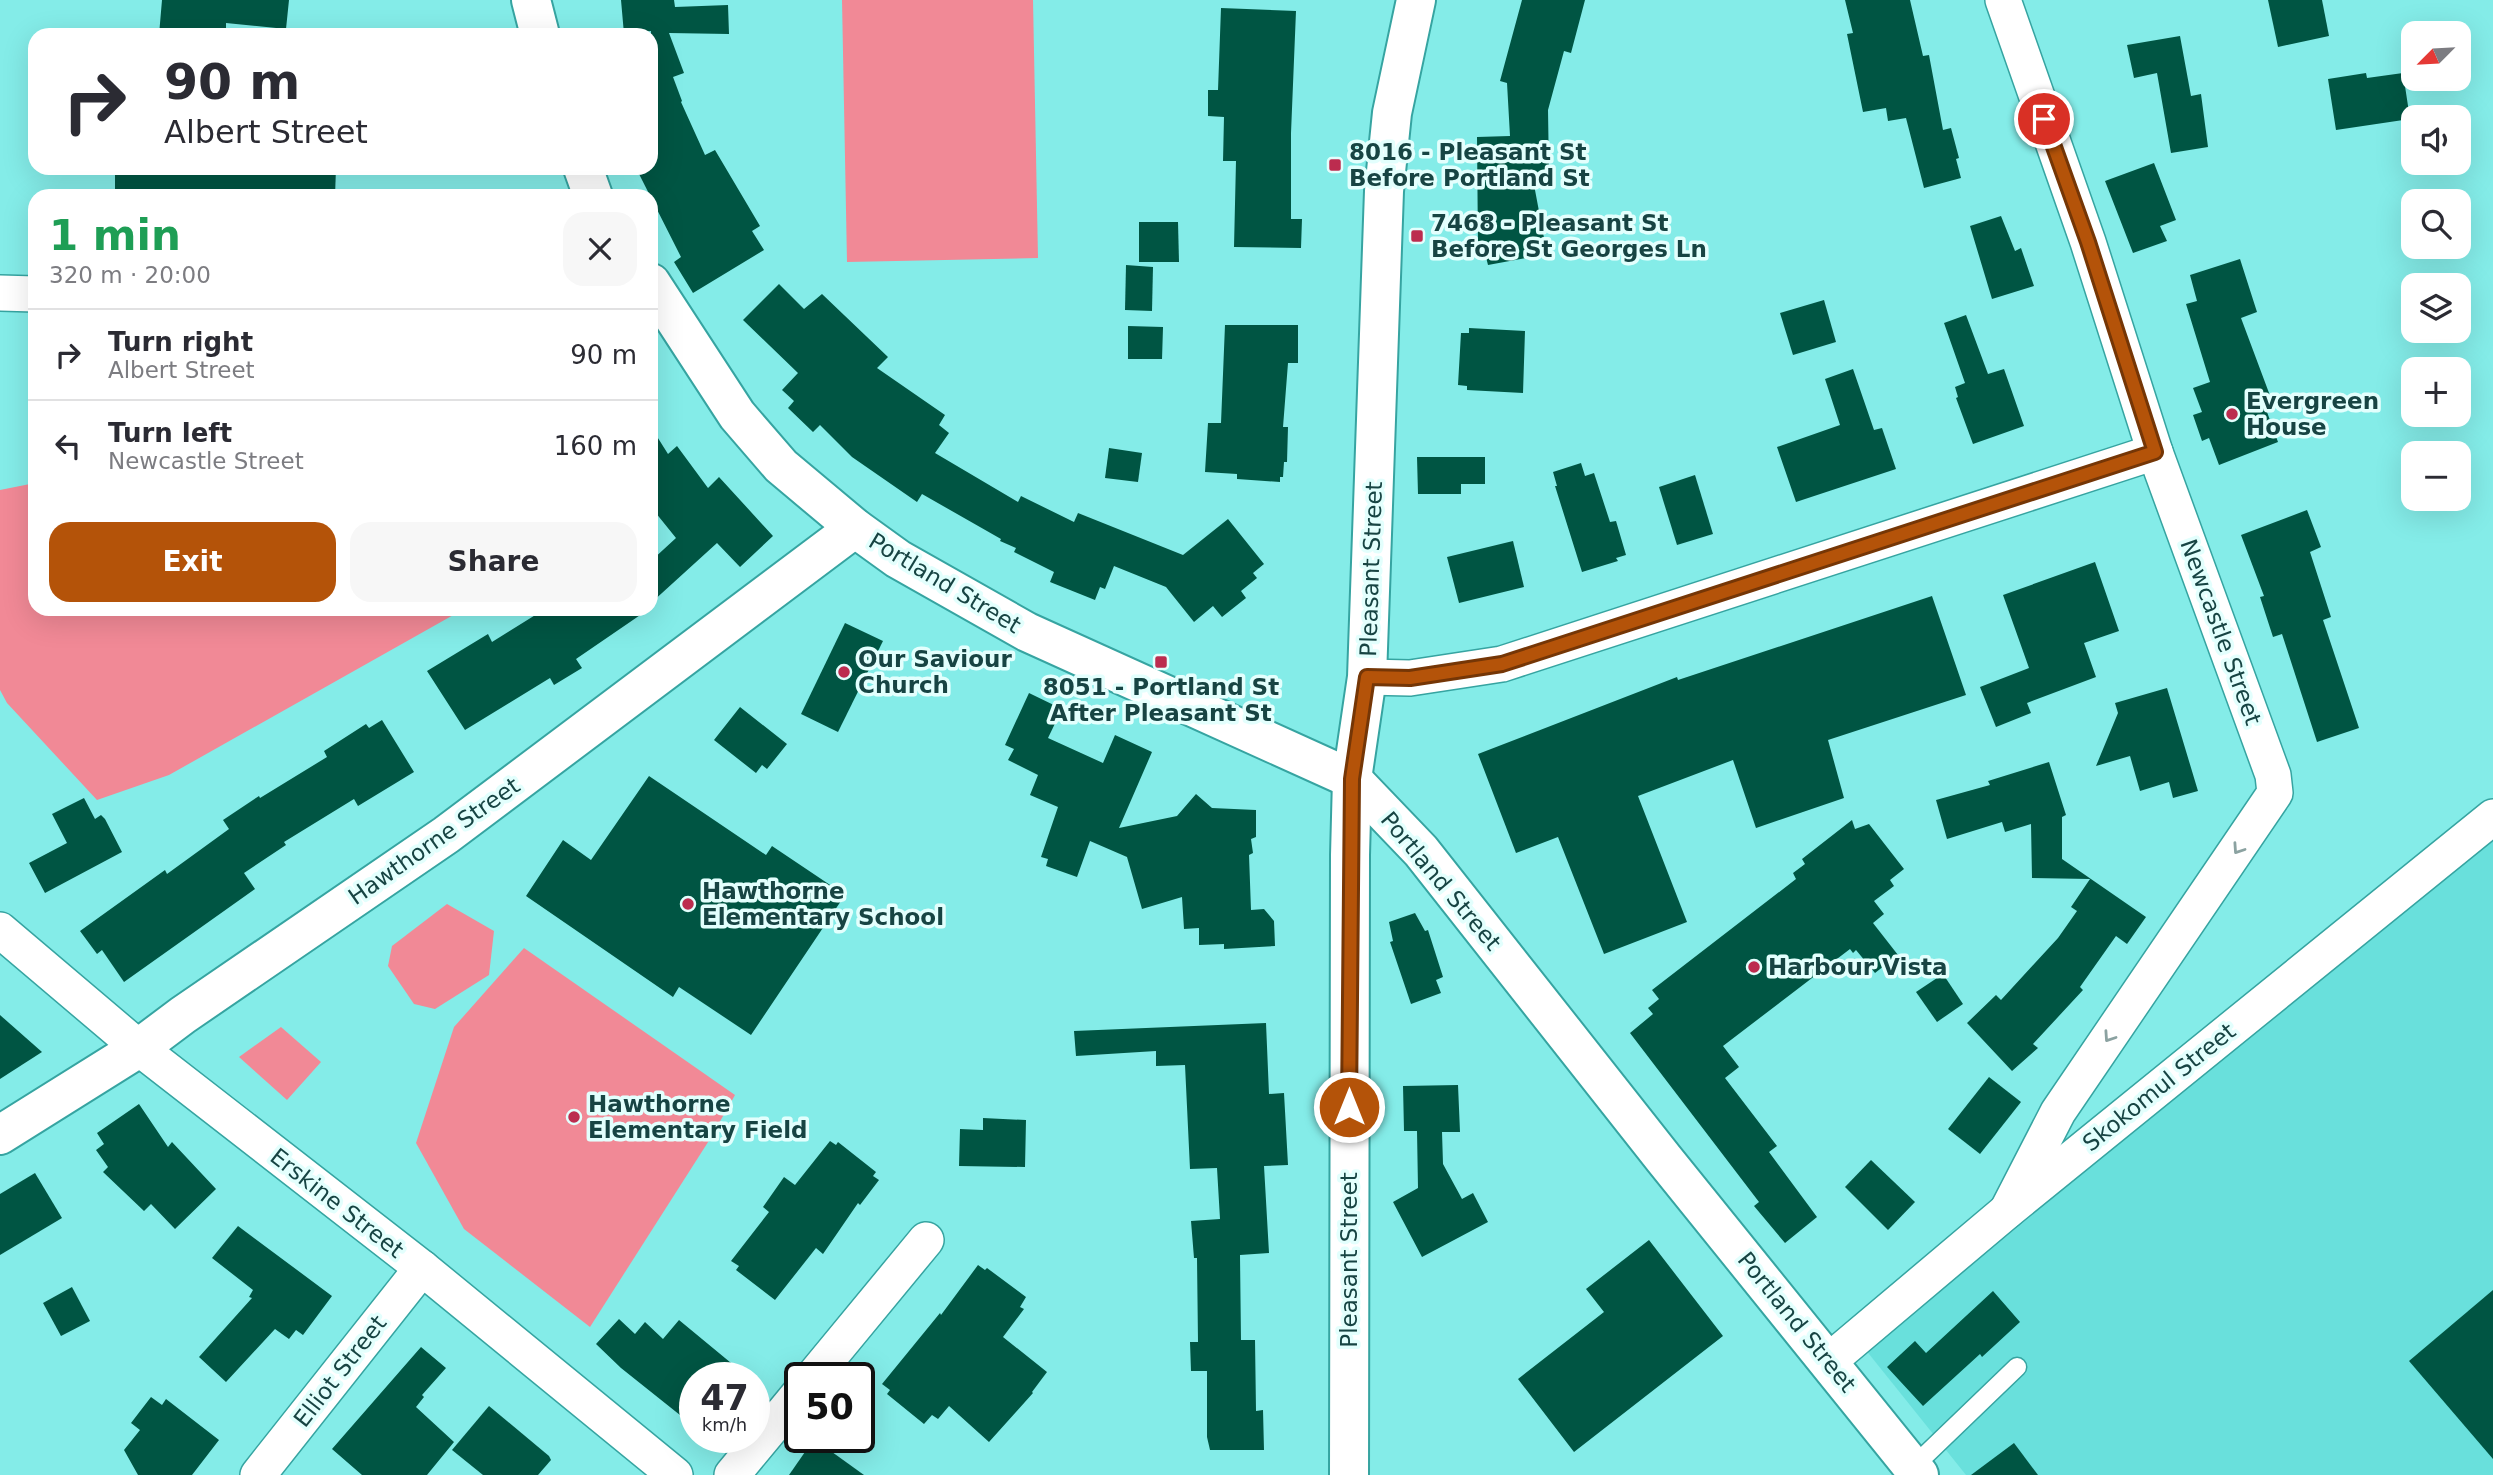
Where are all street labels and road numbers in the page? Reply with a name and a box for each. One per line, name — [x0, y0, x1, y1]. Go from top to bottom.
street label: Pleasant Street — [1355, 481, 1387, 657]
street label: Portland Street — [864, 527, 1026, 639]
street label: Newcastle Street — [2175, 536, 2267, 728]
street label: Hawthorne Street — [343, 772, 525, 910]
street label: Portland Street — [1376, 807, 1506, 955]
street label: Skokomul Street — [2078, 1018, 2240, 1156]
street label: Erskine Street — [265, 1143, 409, 1263]
street label: Pleasant Street — [1336, 1172, 1362, 1348]
street label: Portland Street — [1733, 1247, 1861, 1397]
street label: Elliot Street — [289, 1310, 391, 1432]

